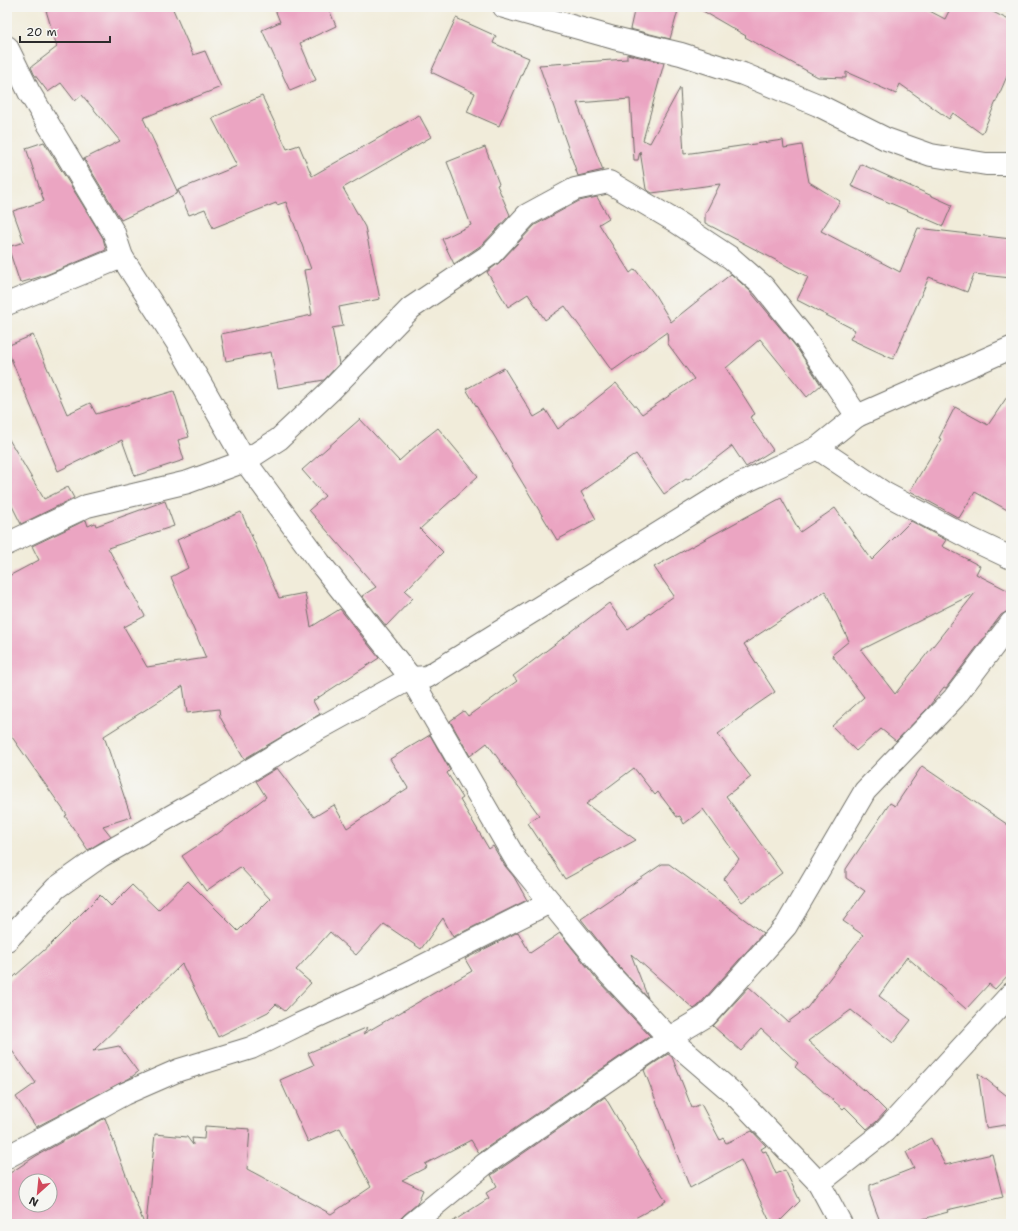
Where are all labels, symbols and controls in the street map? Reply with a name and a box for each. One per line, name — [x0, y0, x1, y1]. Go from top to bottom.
scale bar — [20, 18, 110, 44]
text: 20 m — [26, 24, 57, 40]
north arrow — [18, 1173, 58, 1213]
text: N — [26, 1193, 41, 1210]

